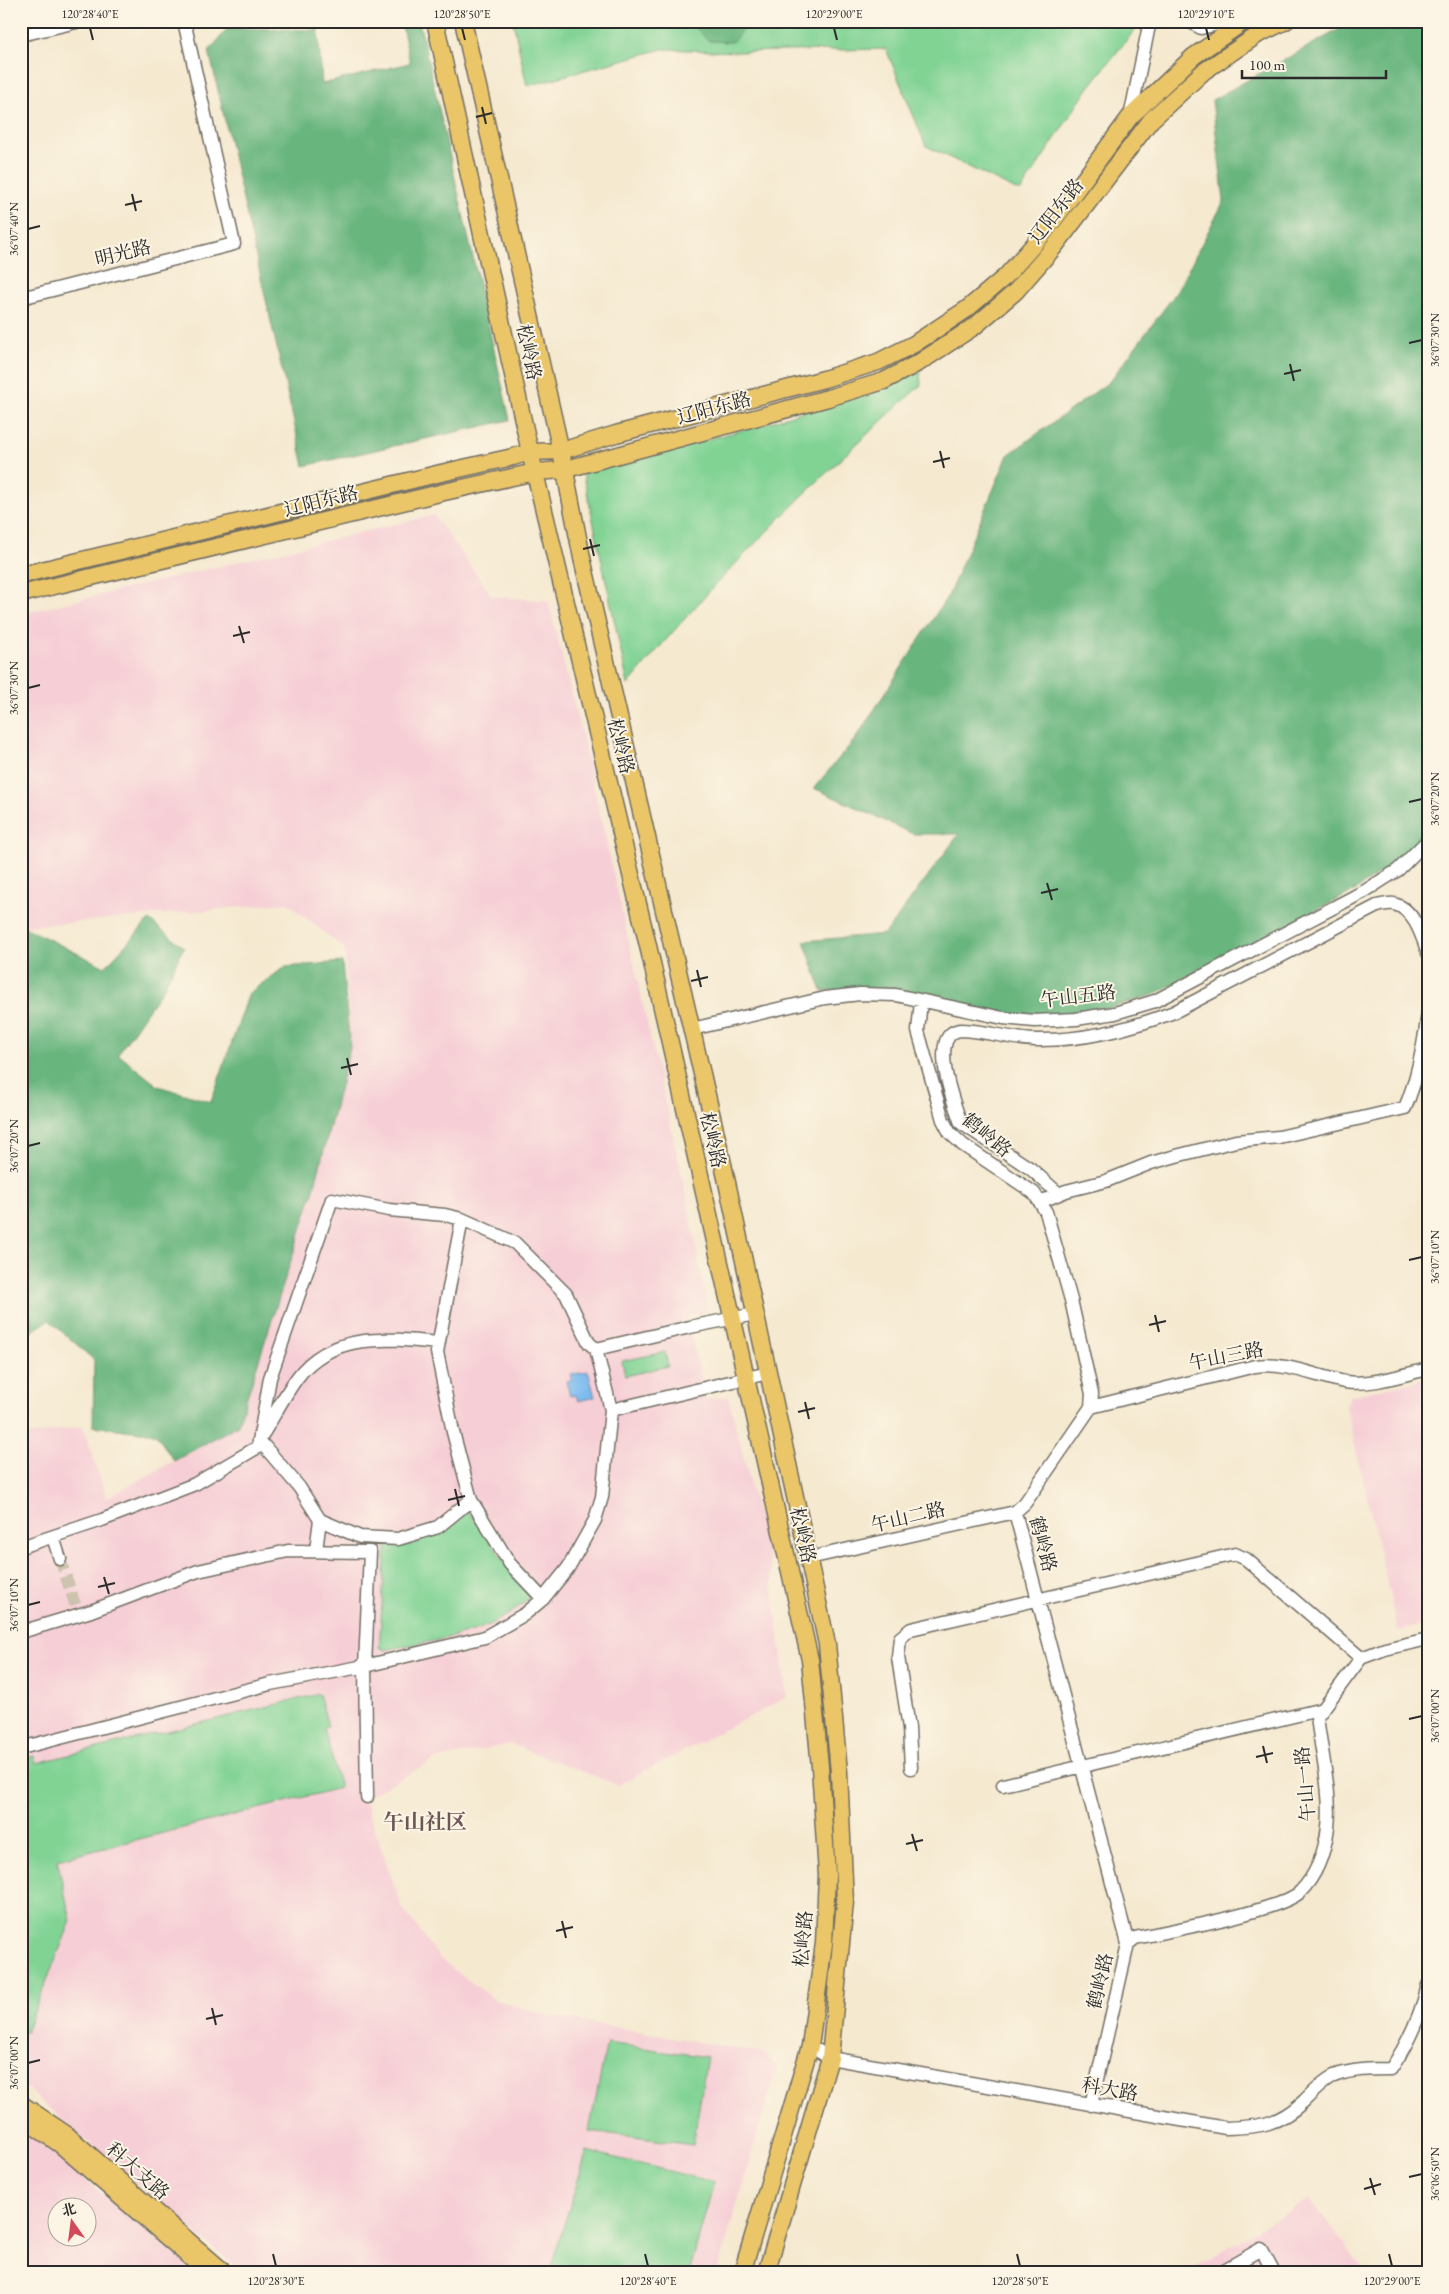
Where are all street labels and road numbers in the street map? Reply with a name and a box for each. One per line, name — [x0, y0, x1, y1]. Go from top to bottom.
street label: 辽阳东路 — [1023, 173, 1089, 249]
street label: 明光路 — [92, 234, 154, 272]
street label: 松岭路 — [511, 322, 547, 382]
street label: 辽阳东路 — [674, 386, 754, 430]
street label: 辽阳东路 — [281, 480, 361, 522]
street label: 松岭路 — [602, 715, 640, 777]
street label: 午山五路 — [1039, 979, 1117, 1013]
street label: 鹤岭路 — [957, 1107, 1017, 1163]
street label: 松岭路 — [694, 1109, 732, 1171]
street label: 午山三路 — [1186, 1336, 1266, 1376]
street label: 午山二路 — [868, 1496, 948, 1538]
street label: 松岭路 — [784, 1504, 822, 1566]
street label: 鹤岭路 — [1024, 1513, 1062, 1575]
street label: 午山一路 — [1289, 1745, 1321, 1823]
street label: 松岭路 — [788, 1910, 818, 1968]
street label: 鹤岭路 — [1081, 1950, 1119, 2012]
street label: 科大路 — [1080, 2072, 1140, 2106]
street label: 科大支路 — [101, 2137, 175, 2205]

